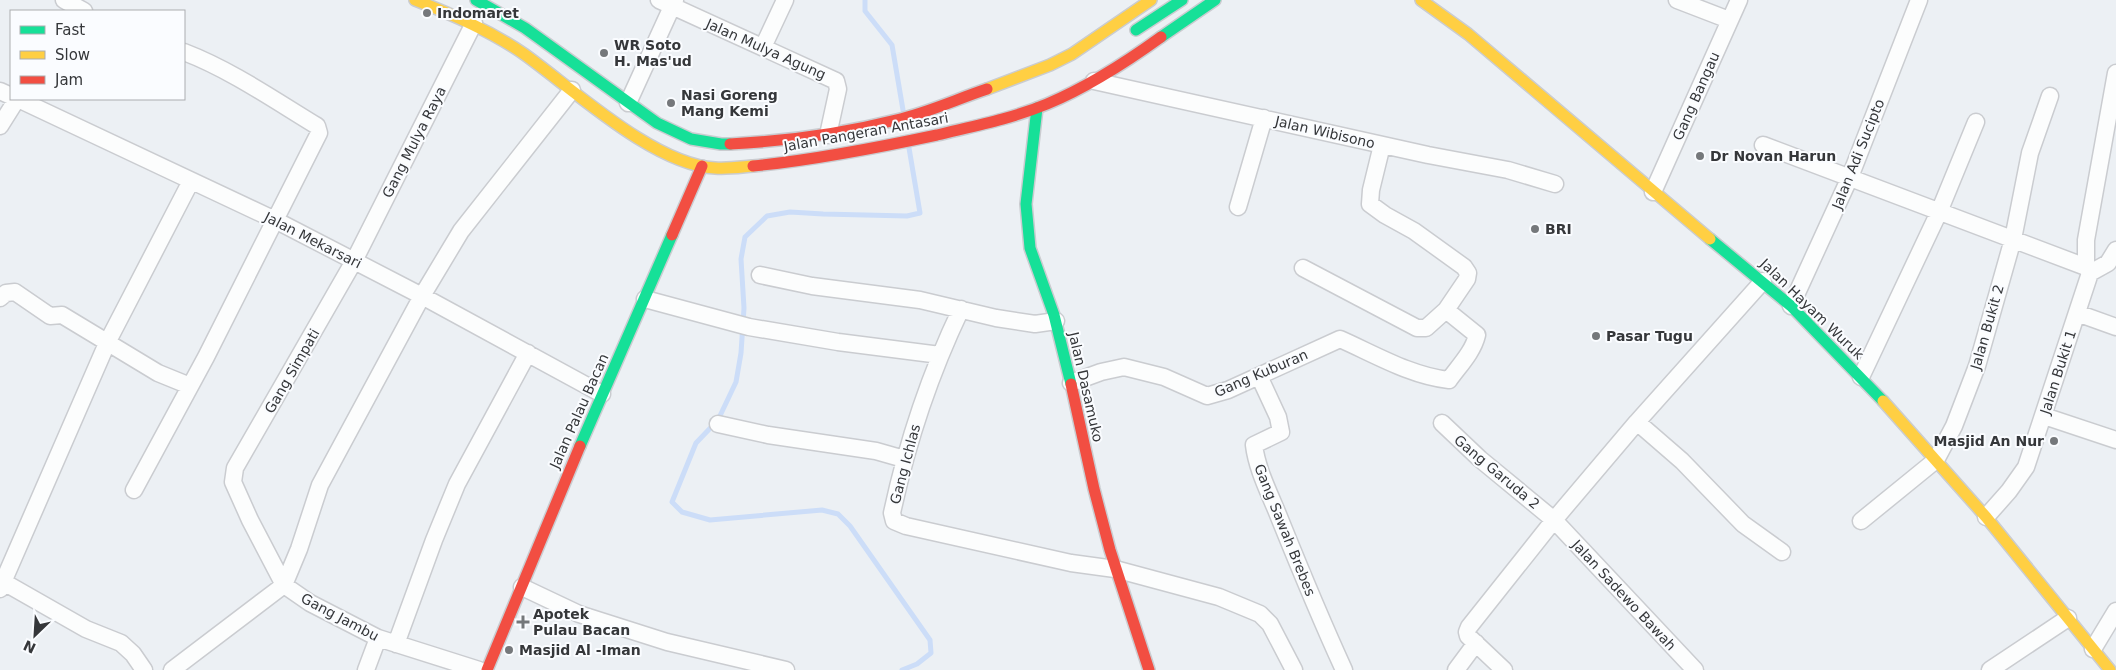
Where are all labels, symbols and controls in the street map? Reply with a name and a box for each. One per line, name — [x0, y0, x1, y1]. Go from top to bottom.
place label: Indomaret — [437, 5, 519, 21]
marker: Indomaret — [421, 7, 433, 19]
legend — [10, 10, 185, 100]
street label: Jalan Mulya Agung — [703, 15, 829, 83]
text: Fast — [55, 21, 85, 39]
place label: WR Soto H. Mas'ud — [614, 37, 692, 69]
text: Slow — [55, 46, 90, 64]
marker: WR Soto H. Mas'ud — [598, 47, 610, 59]
street label: Gang Bangau — [1669, 49, 1723, 143]
text: Jam — [54, 71, 83, 89]
street label: Gang Mulya Raya — [379, 84, 449, 200]
place label: Nasi Goreng Mang Kemi — [681, 87, 778, 119]
marker: Nasi Goreng Mang Kemi — [665, 97, 677, 109]
street label: Jalan Adi Sucipto — [1828, 97, 1887, 212]
street label: Jalan Pangeran Antasari — [781, 110, 950, 155]
street label: Jalan Wibisono — [1273, 113, 1376, 151]
place label: Dr Novan Harun — [1710, 148, 1836, 164]
marker: Dr Novan Harun — [1694, 150, 1706, 162]
street label: Jalan Mekarsari — [261, 208, 364, 271]
place label: BRI — [1545, 221, 1572, 237]
marker: BRI — [1529, 223, 1541, 235]
street label: Jalan Hayam Wuruk — [1756, 255, 1868, 363]
street label: Jalan Bukit 2 — [1967, 283, 2007, 372]
street label: Gang Simpati — [261, 326, 323, 416]
place label: Pasar Tugu — [1606, 328, 1693, 344]
street label: Jalan Bukit 1 — [2037, 328, 2079, 417]
street label: Jalan Dasamuko — [1065, 329, 1106, 444]
marker: Pasar Tugu — [1590, 330, 1602, 342]
street label: Gang Kuburan — [1212, 346, 1310, 400]
street label: Jalan Palau Bacan — [546, 351, 612, 472]
street label: Gang Ichlas — [887, 422, 923, 506]
street label: Gang Garuda 2 — [1451, 432, 1543, 512]
place label: Masjid An Nur — [1934, 433, 2044, 449]
marker: Masjid An Nur — [2048, 435, 2060, 447]
street label: Gang Sawah Brebes — [1251, 462, 1319, 598]
street label: Jalan Sadewo Bawah — [1568, 536, 1679, 653]
street label: Gang Jambu — [298, 590, 382, 644]
place label: Apotek Pulau Bacan — [533, 606, 630, 638]
north arrow — [10, 610, 60, 660]
marker: Apotek Pulau Bacan — [517, 616, 529, 628]
text: N — [21, 637, 38, 657]
place label: Masjid Al -Iman — [519, 642, 641, 658]
marker: Masjid Al -Iman — [503, 644, 515, 656]

